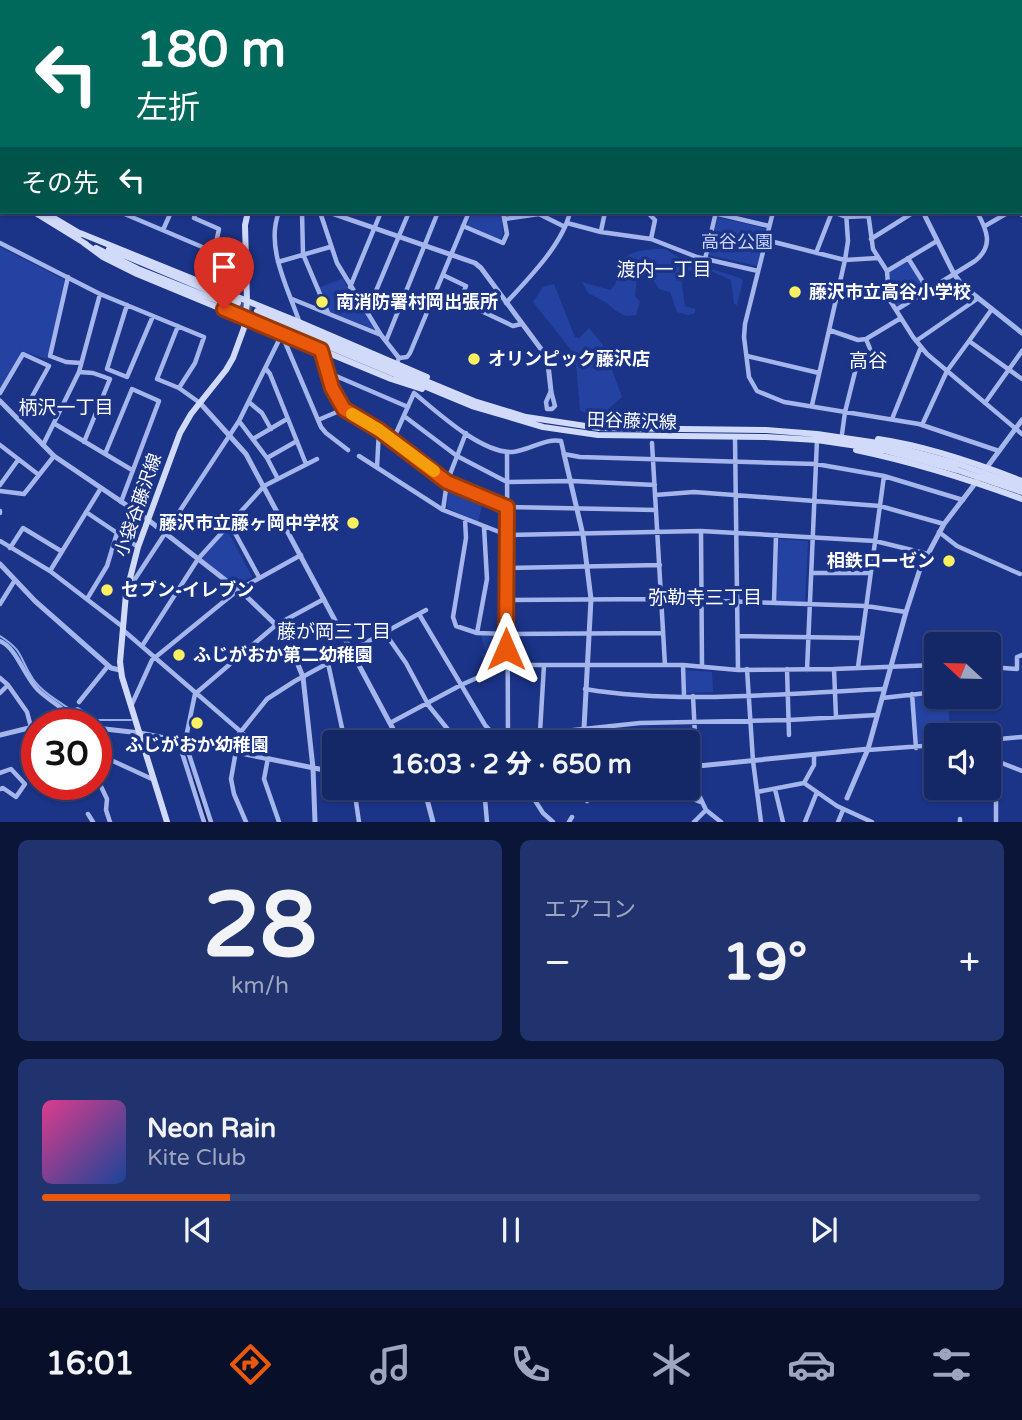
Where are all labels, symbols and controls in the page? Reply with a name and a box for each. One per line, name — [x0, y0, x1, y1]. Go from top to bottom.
text: 180 m — [136, 21, 286, 80]
icon: left — [21, 28, 112, 119]
text: 左折 — [136, 89, 200, 127]
icon: left — [113, 161, 151, 199]
text: その先 — [21, 168, 99, 199]
park label: 高谷公園 — [701, 231, 773, 253]
pin — [194, 237, 254, 309]
icon: arrive — [205, 248, 243, 286]
district label: 渡内一丁目 — [616, 259, 712, 281]
place label: 藤沢市立高谷小学校 — [809, 281, 971, 303]
marker: 藤沢市立高谷小学校 — [787, 284, 803, 300]
place label: 南消防署村岡出張所 — [336, 291, 498, 313]
marker: 南消防署村岡出張所 — [314, 294, 330, 310]
place label: オリンピック藤沢店 — [488, 348, 650, 370]
district label: 高谷 — [849, 350, 887, 372]
marker: オリンピック藤沢店 — [466, 351, 482, 367]
district label: 柄沢一丁目 — [18, 397, 114, 419]
street label: 田谷藤沢線 — [587, 408, 677, 434]
street label: 小袋谷藤沢線 — [110, 450, 166, 560]
place label: 藤沢市立藤ヶ岡中学校 — [159, 512, 339, 534]
marker: 藤沢市立藤ヶ岡中学校 — [345, 515, 361, 531]
place label: 相鉄ローゼン — [827, 550, 935, 572]
marker: 相鉄ローゼン — [941, 553, 957, 569]
place label: セブン-イレブン — [121, 579, 254, 601]
marker: セブン-イレブン — [99, 582, 115, 598]
district label: 弥勒寺三丁目 — [648, 587, 762, 609]
position arrow — [469, 612, 543, 686]
district label: 藤が岡三丁目 — [277, 621, 391, 643]
north arrow — [924, 632, 1001, 709]
map controls — [924, 632, 1001, 800]
place label: ふじがおか第二幼稚園 — [193, 644, 373, 666]
marker: ふじがおか第二幼稚園 — [171, 647, 187, 663]
speed limit sign: 30 — [21, 709, 112, 800]
marker: ふじがおか幼稚園 — [189, 715, 205, 731]
button: sound — [924, 723, 1001, 800]
place label: ふじがおか幼稚園 — [125, 734, 269, 756]
text: 16:03 · 2 分 · 650 m — [390, 749, 632, 780]
text: 28 — [203, 871, 317, 981]
text: エアコン — [544, 896, 636, 924]
text: 19° — [722, 931, 807, 994]
text: − — [544, 940, 571, 986]
text: + — [959, 940, 980, 986]
text: km/h — [231, 972, 289, 1000]
text: Neon Rain — [147, 1113, 276, 1144]
text: Kite Club — [147, 1144, 246, 1172]
icon: previous — [179, 1211, 217, 1249]
icon: pause — [492, 1211, 530, 1249]
icon: next — [805, 1211, 843, 1249]
icon: directions — [226, 1340, 275, 1389]
icon: music — [366, 1340, 415, 1389]
icon: phone — [506, 1340, 555, 1389]
icon: climate — [647, 1340, 696, 1389]
icon: car — [787, 1340, 836, 1389]
icon: filters — [927, 1340, 976, 1389]
text: 16:01 — [46, 1345, 134, 1383]

